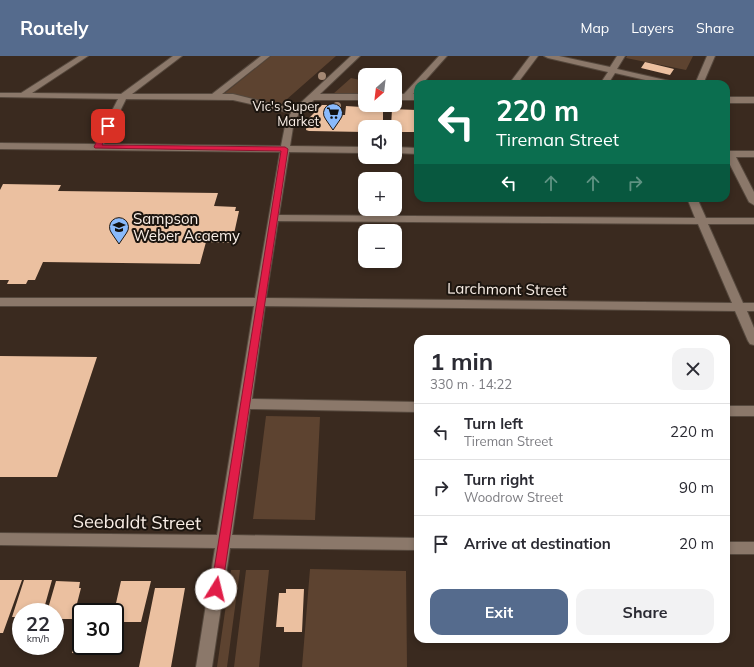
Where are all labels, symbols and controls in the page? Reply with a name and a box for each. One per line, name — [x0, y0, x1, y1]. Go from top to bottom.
text: Routely — [20, 16, 88, 40]
text: Map — [580, 19, 609, 37]
text: Layers — [631, 19, 674, 37]
text: Share — [696, 19, 734, 37]
north arrow — [358, 68, 402, 112]
map controls — [358, 68, 402, 268]
text: 220 m — [496, 93, 579, 128]
icon: left — [430, 96, 482, 148]
place label: Vic's Super Market — [252, 98, 319, 129]
supermarket icon: Vic's Super Market — [322, 102, 344, 130]
pin — [91, 109, 125, 143]
icon: arrive — [97, 115, 119, 137]
button: sound — [358, 120, 402, 164]
text: Tireman Street — [496, 128, 619, 151]
button: + — [358, 172, 402, 216]
icon: left — [498, 172, 520, 194]
icon: ahead — [540, 172, 562, 194]
icon: ahead — [582, 172, 604, 194]
icon: right — [624, 172, 646, 194]
place label: Sampson Weber Acaemy — [133, 209, 240, 245]
school or university icon: Sampson Weber Acaemy — [108, 216, 130, 244]
button: − — [358, 224, 402, 268]
street label: Larchmont Street — [447, 278, 567, 300]
text: 1 min — [430, 346, 493, 376]
button: close — [672, 348, 714, 390]
text: 330 m · 14:22 — [430, 376, 512, 392]
text: Turn left — [464, 414, 523, 433]
icon: left — [430, 421, 452, 443]
text: 220 m — [670, 422, 714, 441]
text: Tireman Street — [464, 433, 553, 449]
text: Turn right — [464, 470, 534, 489]
icon: right — [430, 477, 452, 499]
text: 90 m — [679, 478, 714, 497]
text: Woodrow Street — [464, 489, 563, 505]
street label: Seebaldt Street — [73, 509, 201, 535]
icon: arrive — [430, 533, 452, 555]
text: Arrive at destination — [464, 534, 611, 553]
text: 20 m — [679, 534, 714, 553]
position arrow — [195, 568, 237, 610]
button: Exit — [430, 589, 568, 635]
button: Share — [576, 589, 714, 635]
speed limit sign: 30 — [72, 603, 124, 655]
text: 22 — [26, 611, 50, 636]
text: km/h — [27, 632, 49, 645]

